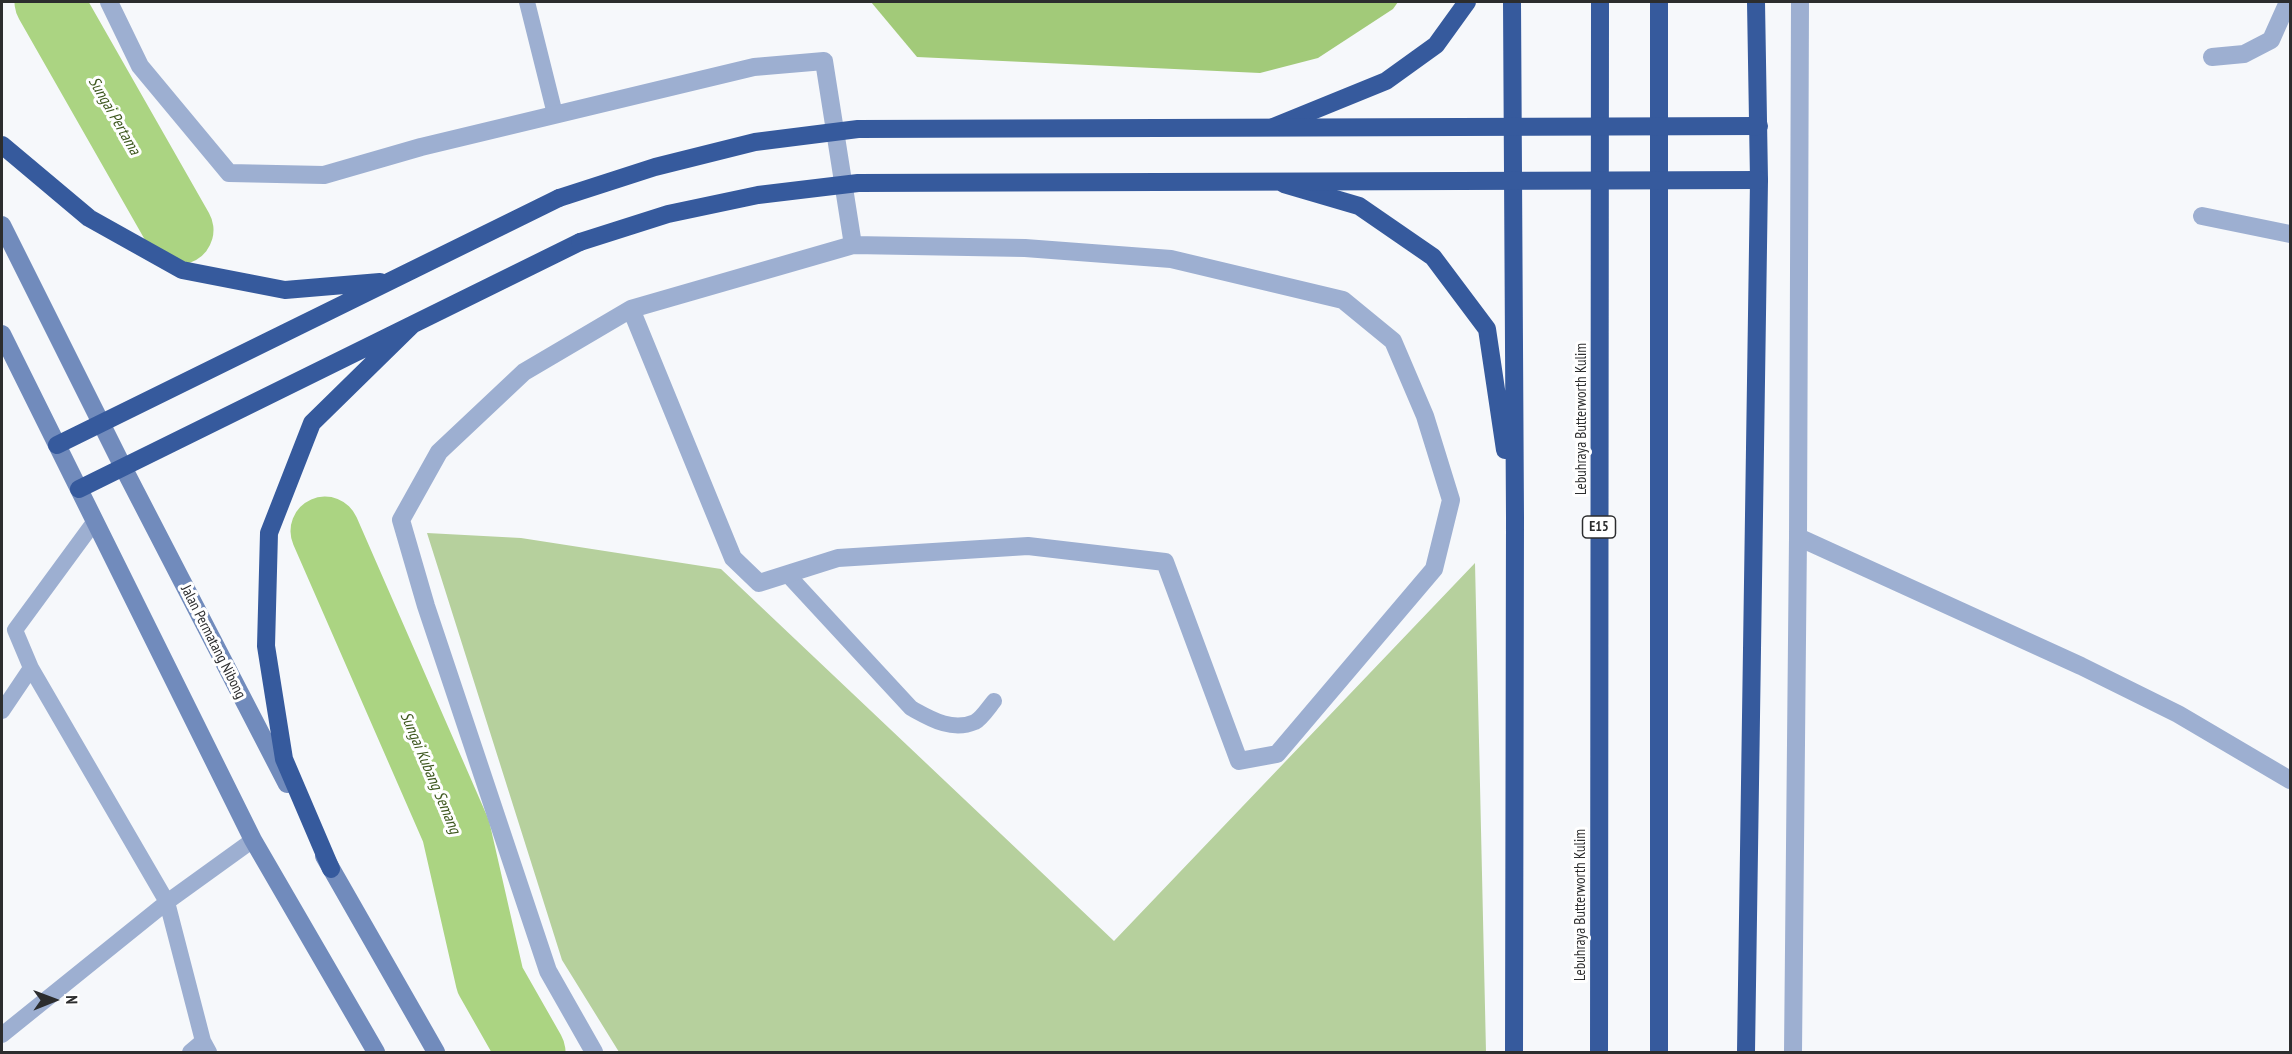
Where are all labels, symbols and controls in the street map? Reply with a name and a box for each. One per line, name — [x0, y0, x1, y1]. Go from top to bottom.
water label: Sungai Pertama — [84, 74, 144, 158]
street label: Lebuhraya Butterworth Kulim — [1573, 343, 1591, 495]
road number: E15 — [1582, 516, 1616, 538]
street label: Jalan Permatang Nibong — [177, 582, 249, 702]
water label: Sungai Kubang Semang — [396, 709, 464, 837]
street label: Lebuhraya Butterworth Kulim — [1572, 829, 1590, 981]
north arrow — [24, 970, 84, 1030]
text: N — [62, 995, 82, 1004]

